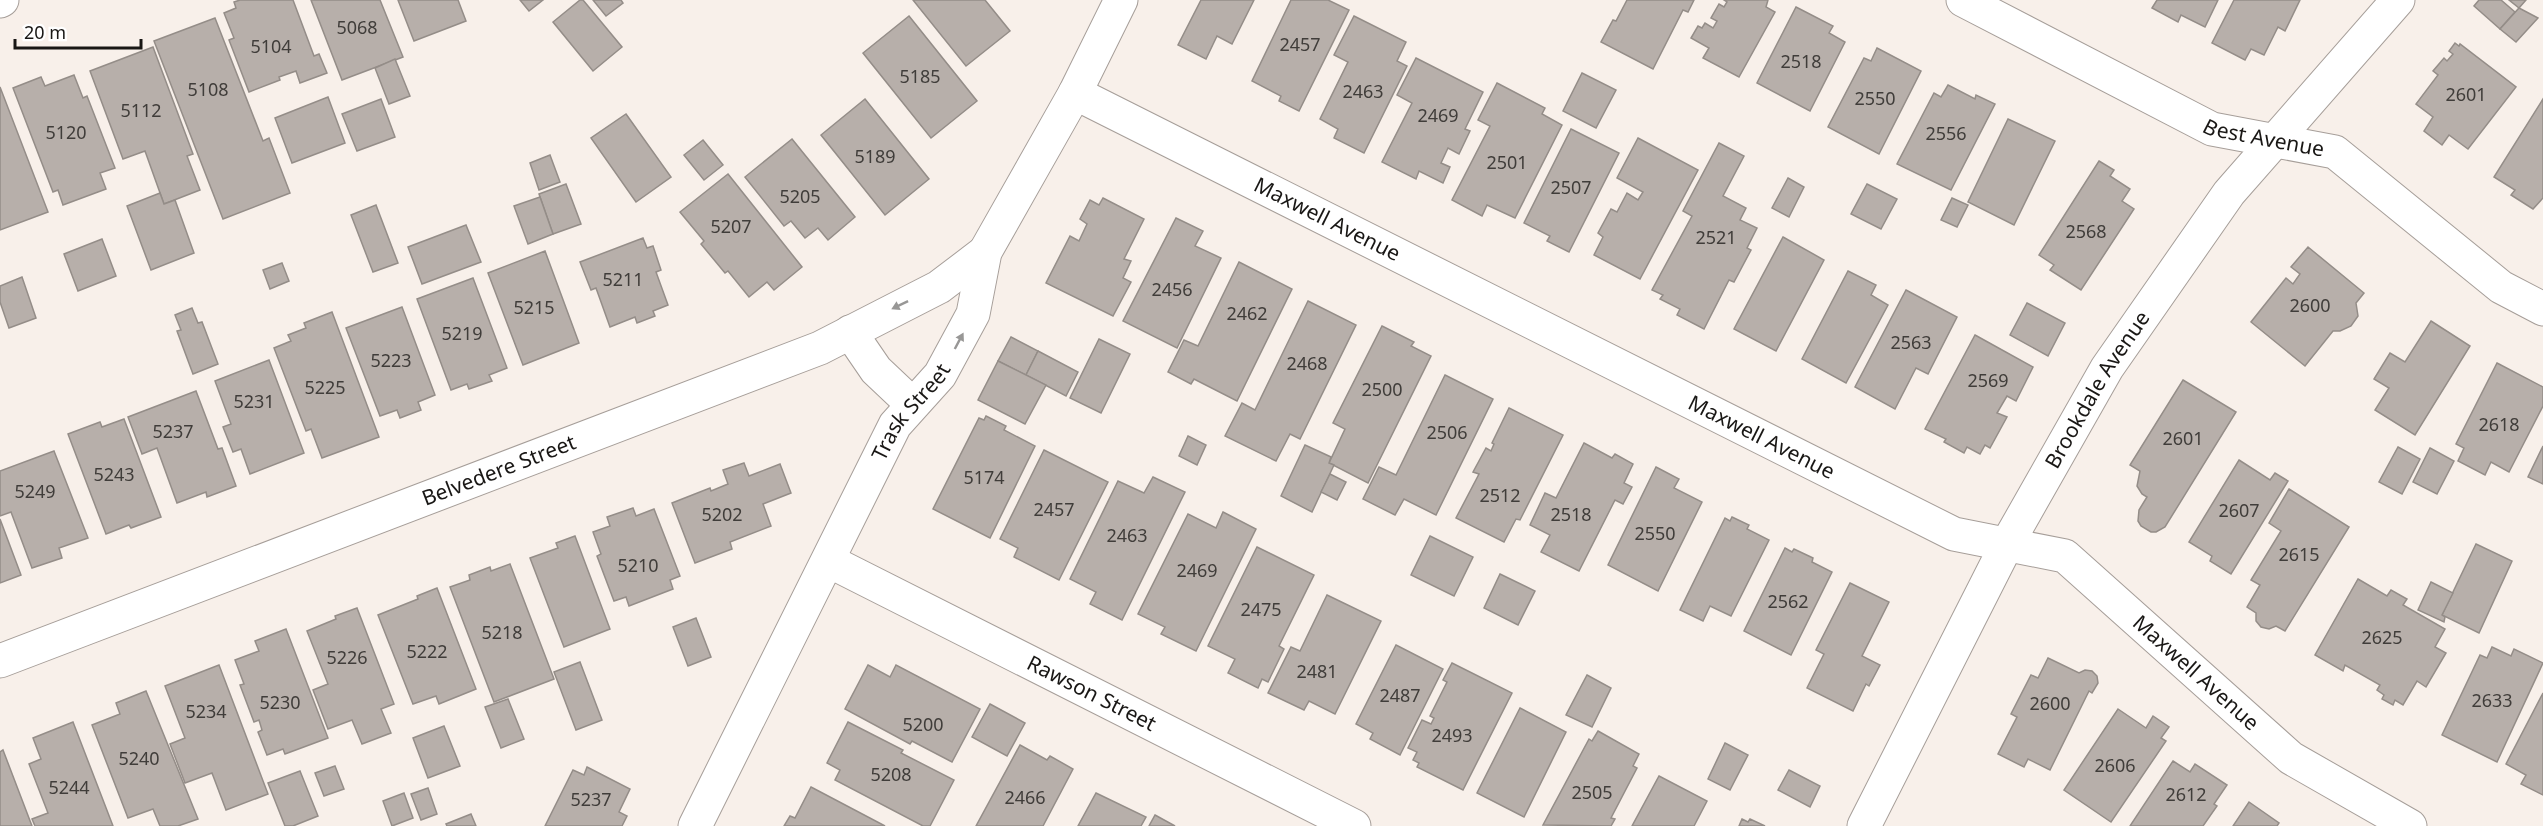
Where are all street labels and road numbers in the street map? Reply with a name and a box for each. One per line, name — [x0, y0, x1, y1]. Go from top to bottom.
street label: Best Avenue — [2198, 112, 2327, 163]
street label: Maxwell Avenue — [1250, 170, 1405, 267]
street label: Brookdale Avenue — [2038, 305, 2156, 473]
street label: Trask Street — [865, 358, 957, 465]
street label: Maxwell Avenue — [1684, 388, 1840, 485]
street label: Belvedere Street — [418, 427, 580, 512]
street label: Maxwell Avenue — [2127, 608, 2266, 736]
street label: Rawson Street — [1023, 648, 1162, 737]

